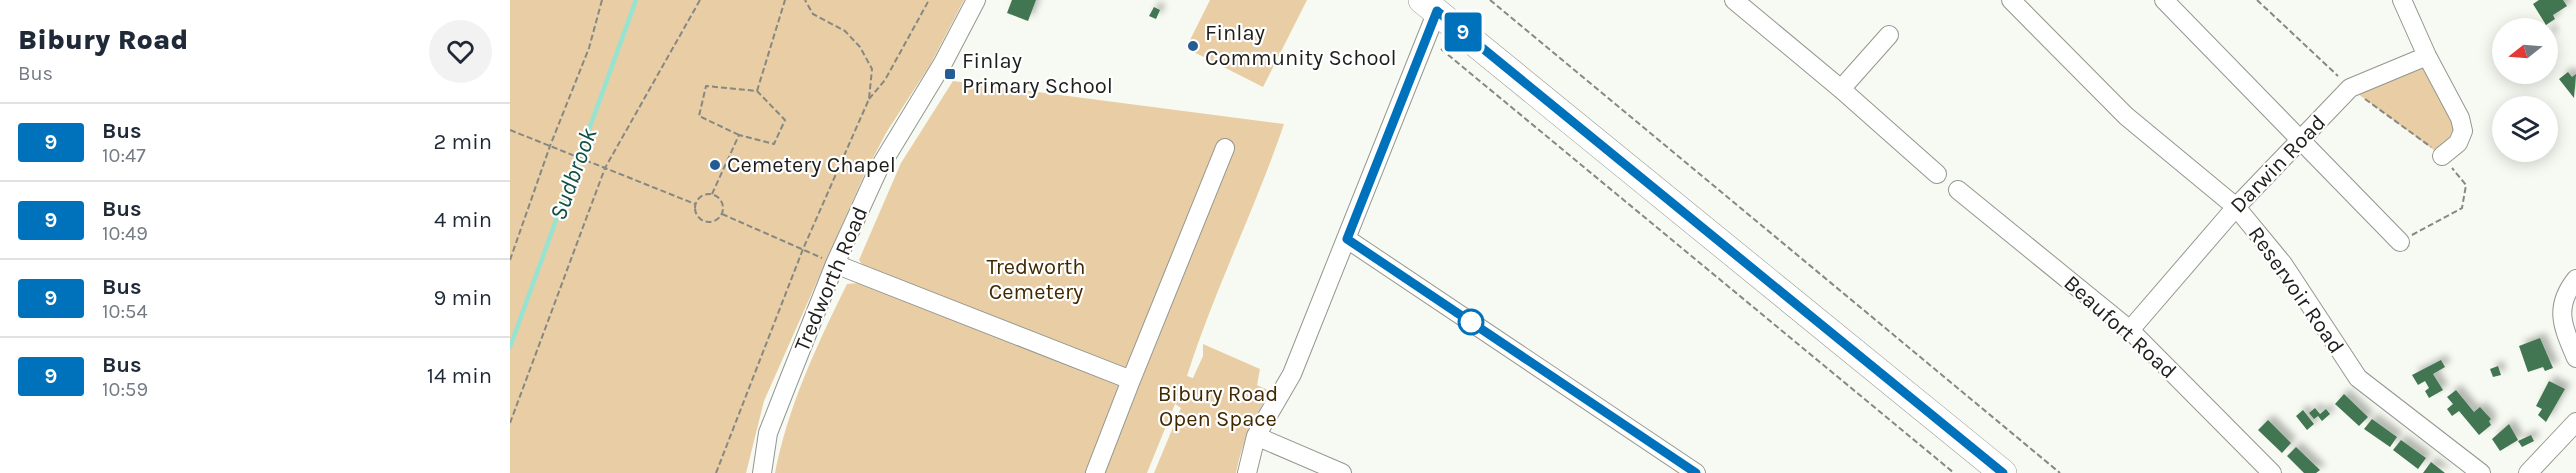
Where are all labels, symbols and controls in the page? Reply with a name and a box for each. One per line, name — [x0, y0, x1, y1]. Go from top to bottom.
line badge: 9 — [1444, 12, 1482, 51]
north arrow — [2492, 18, 2558, 84]
map controls — [2492, 18, 2558, 162]
button: heart — [429, 20, 492, 83]
place label: Finlay Community School — [1205, 20, 1397, 71]
text: 9 — [1457, 20, 1469, 44]
text: Bibury Road — [18, 23, 188, 56]
marker: Finlay Community School — [1186, 39, 1200, 53]
place label: Finlay Primary School — [962, 48, 1113, 99]
text: Bus — [18, 62, 53, 85]
marker: Finlay Primary School — [943, 67, 957, 81]
button: layers — [2492, 96, 2558, 162]
street label: Darwin Road — [2225, 110, 2331, 218]
text: Bus — [102, 118, 142, 144]
water label: Sudbrook — [543, 124, 603, 224]
text: 2 min — [434, 129, 492, 155]
text: 9 — [45, 130, 57, 154]
text: 10:47 — [102, 144, 146, 167]
place label: Cemetery Chapel — [727, 152, 896, 178]
marker: Cemetery Chapel — [708, 158, 722, 172]
text: Bus — [102, 196, 142, 222]
street label: Tredworth Road — [789, 203, 873, 355]
text: 4 min — [434, 207, 492, 233]
text: 9 — [45, 208, 57, 232]
street label: Reservoir Road — [2243, 221, 2349, 359]
text: 10:49 — [102, 222, 148, 245]
park label: Tredworth Cemetery — [986, 254, 1086, 305]
street label: Beaufort Road — [2059, 270, 2181, 384]
text: Bus — [102, 274, 142, 300]
text: 9 min — [434, 285, 492, 311]
text: 9 — [45, 286, 57, 310]
text: 10:54 — [102, 300, 148, 323]
unlabelled marker — [1458, 309, 1484, 335]
text: Bus — [102, 352, 142, 378]
text: 14 min — [427, 363, 492, 389]
text: 9 — [45, 364, 57, 388]
text: 10:59 — [102, 378, 148, 401]
park label: Bibury Road Open Space — [1158, 381, 1278, 432]

